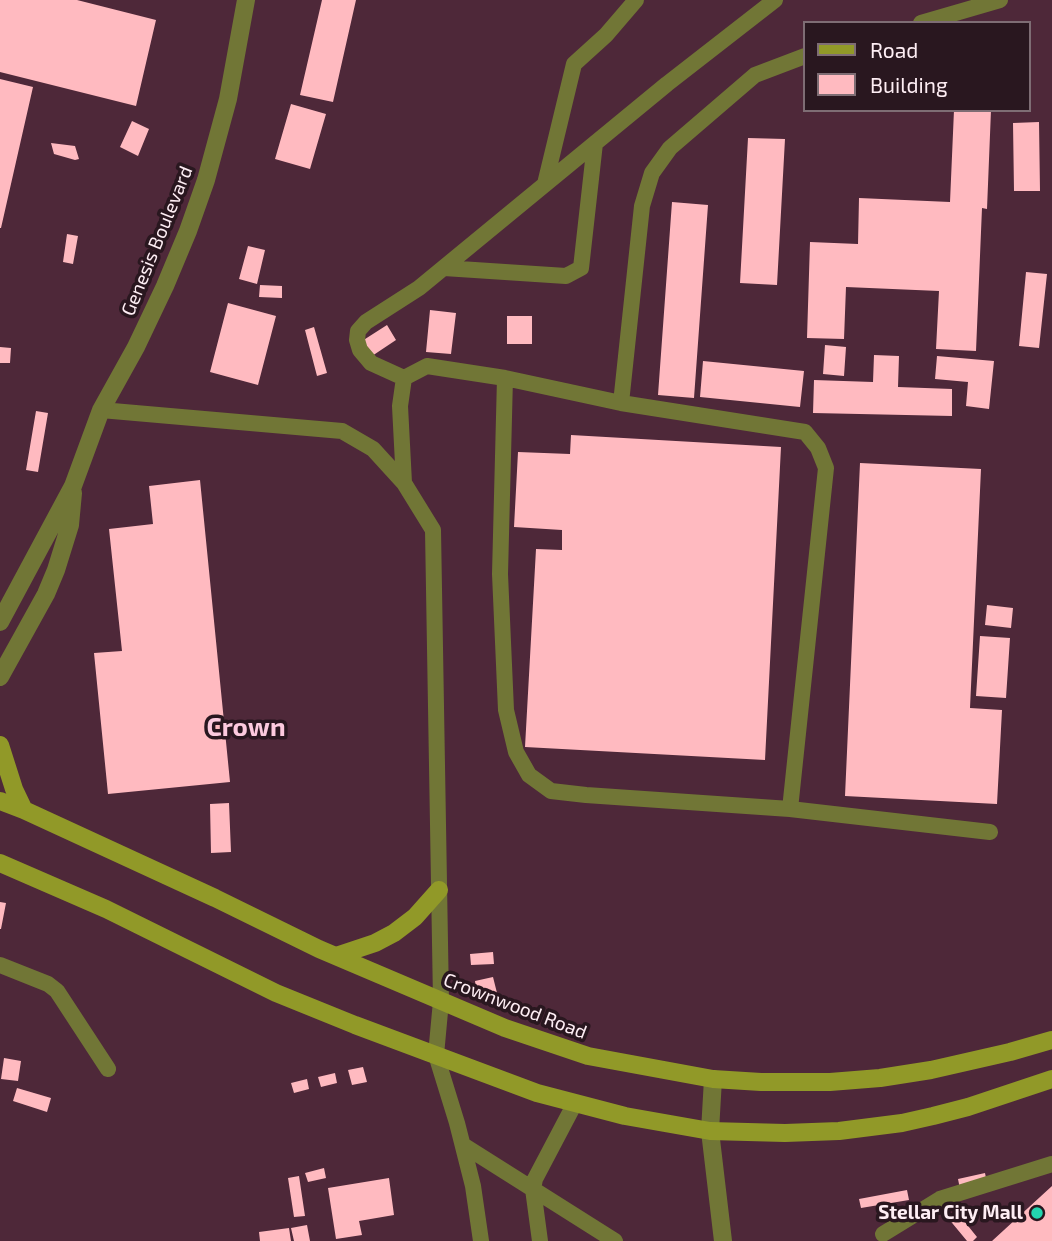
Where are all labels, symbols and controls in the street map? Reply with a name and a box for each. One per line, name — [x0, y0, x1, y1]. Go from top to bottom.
legend — [804, 21, 1031, 112]
text: Road — [870, 37, 918, 62]
text: Building — [870, 72, 948, 97]
street label: Genesis Boulevard — [117, 163, 197, 319]
district label: Crown — [206, 711, 286, 743]
street label: Crownwood Road — [440, 968, 590, 1044]
place label: Stellar City Mall — [878, 1202, 1023, 1224]
marker: Stellar City Mall — [1029, 1205, 1045, 1221]

